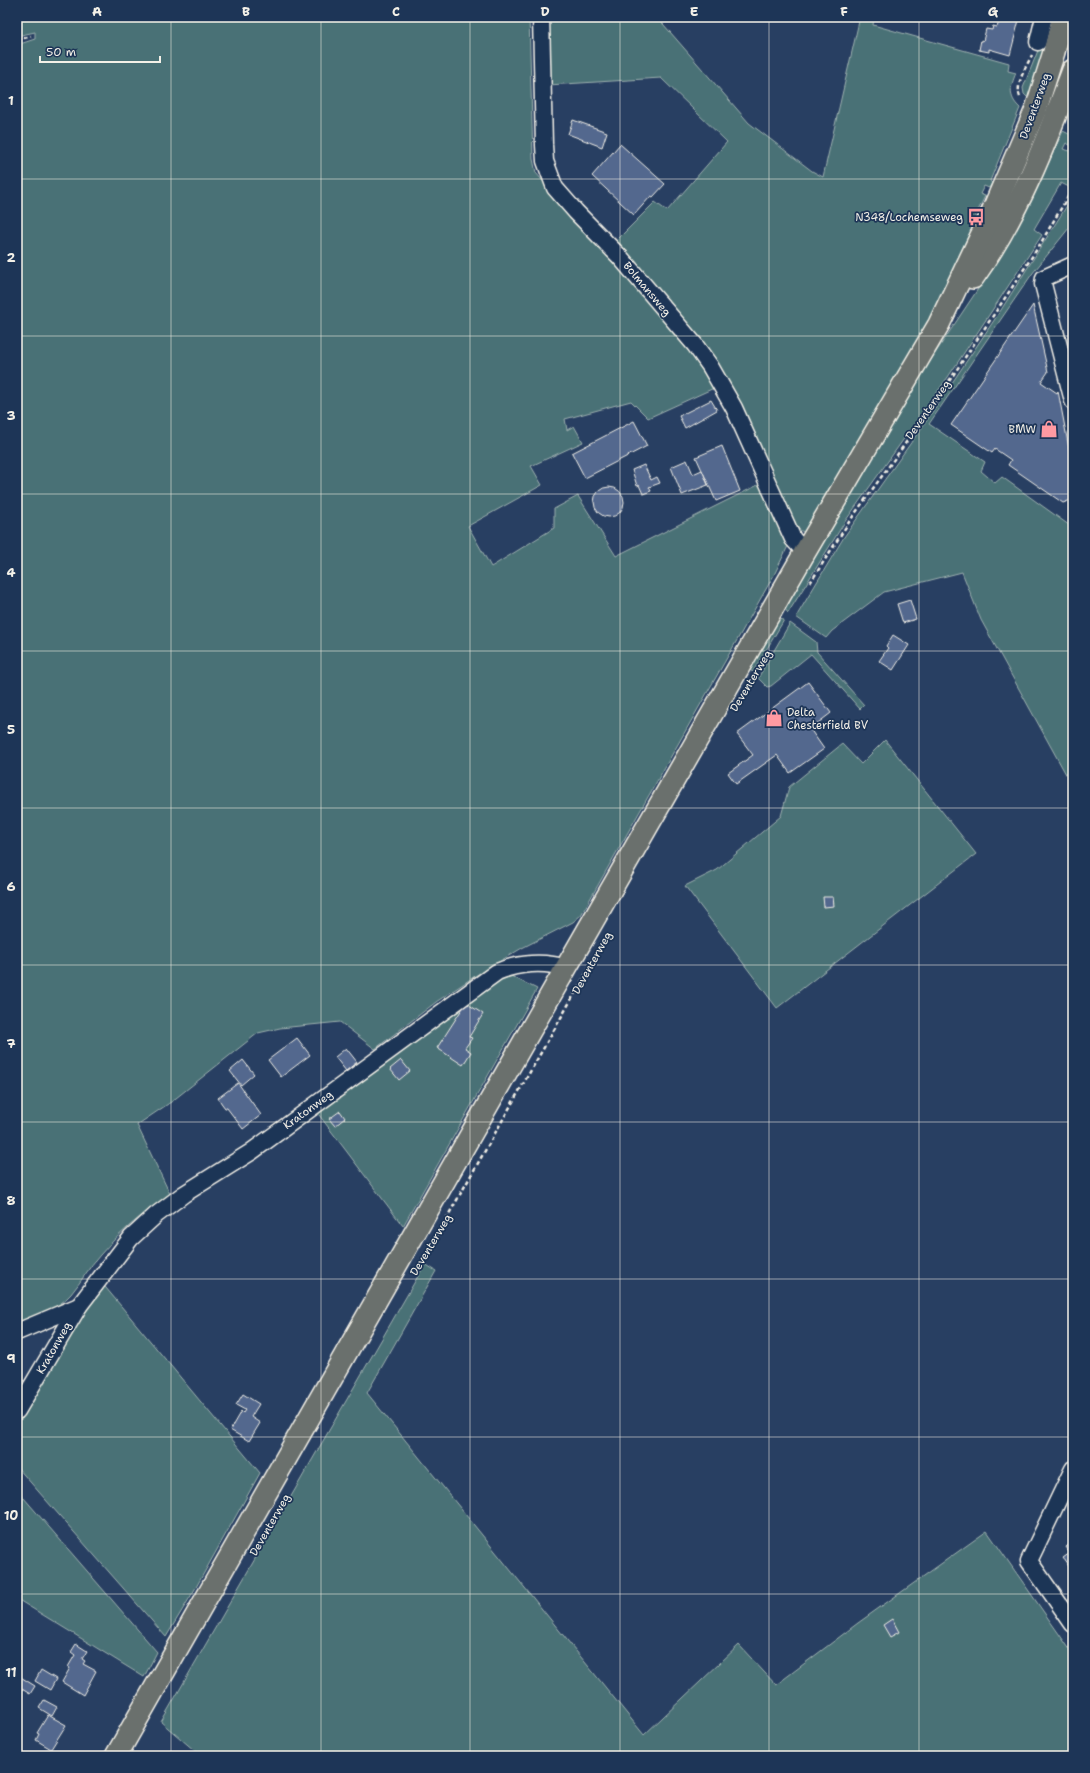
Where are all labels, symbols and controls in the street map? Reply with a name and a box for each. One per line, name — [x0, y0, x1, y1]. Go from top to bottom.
text: A — [92, 3, 102, 20]
text: B — [242, 3, 250, 20]
text: C — [392, 3, 400, 20]
text: D — [540, 3, 550, 20]
text: E — [690, 3, 699, 20]
text: F — [840, 3, 848, 20]
text: G — [988, 3, 999, 20]
scale bar — [40, 38, 160, 64]
text: 50 m — [46, 44, 76, 60]
street label: Deventerweg — [1016, 71, 1054, 141]
text: 1 — [8, 92, 14, 109]
bus stop icon: N348/Lochemseweg — [966, 207, 986, 227]
place label: N348/Lochemseweg — [855, 210, 963, 225]
text: 2 — [6, 249, 16, 266]
street label: Bolmansweg — [620, 259, 674, 320]
street label: Deventerweg — [902, 377, 954, 443]
text: 3 — [6, 407, 16, 424]
shop icon: BMW — [1039, 419, 1059, 439]
place label: BMW — [1008, 422, 1036, 437]
text: 4 — [6, 564, 16, 581]
street label: Deventerweg — [727, 647, 775, 715]
place label: Delta Chesterfield BV — [787, 705, 869, 733]
shop icon: Delta Chesterfield BV — [764, 708, 784, 728]
text: 5 — [7, 721, 15, 738]
text: 6 — [6, 878, 16, 895]
street label: Deventerweg — [569, 929, 616, 997]
text: 7 — [6, 1035, 16, 1052]
street label: Kratonweg — [280, 1087, 336, 1133]
text: 8 — [6, 1192, 16, 1209]
street label: Deventerweg — [407, 1211, 455, 1279]
street label: Kratonweg — [33, 1319, 75, 1377]
text: 9 — [6, 1350, 16, 1367]
street label: Deventerweg — [246, 1491, 294, 1559]
text: 10 — [4, 1507, 18, 1524]
text: 11 — [5, 1664, 17, 1681]

